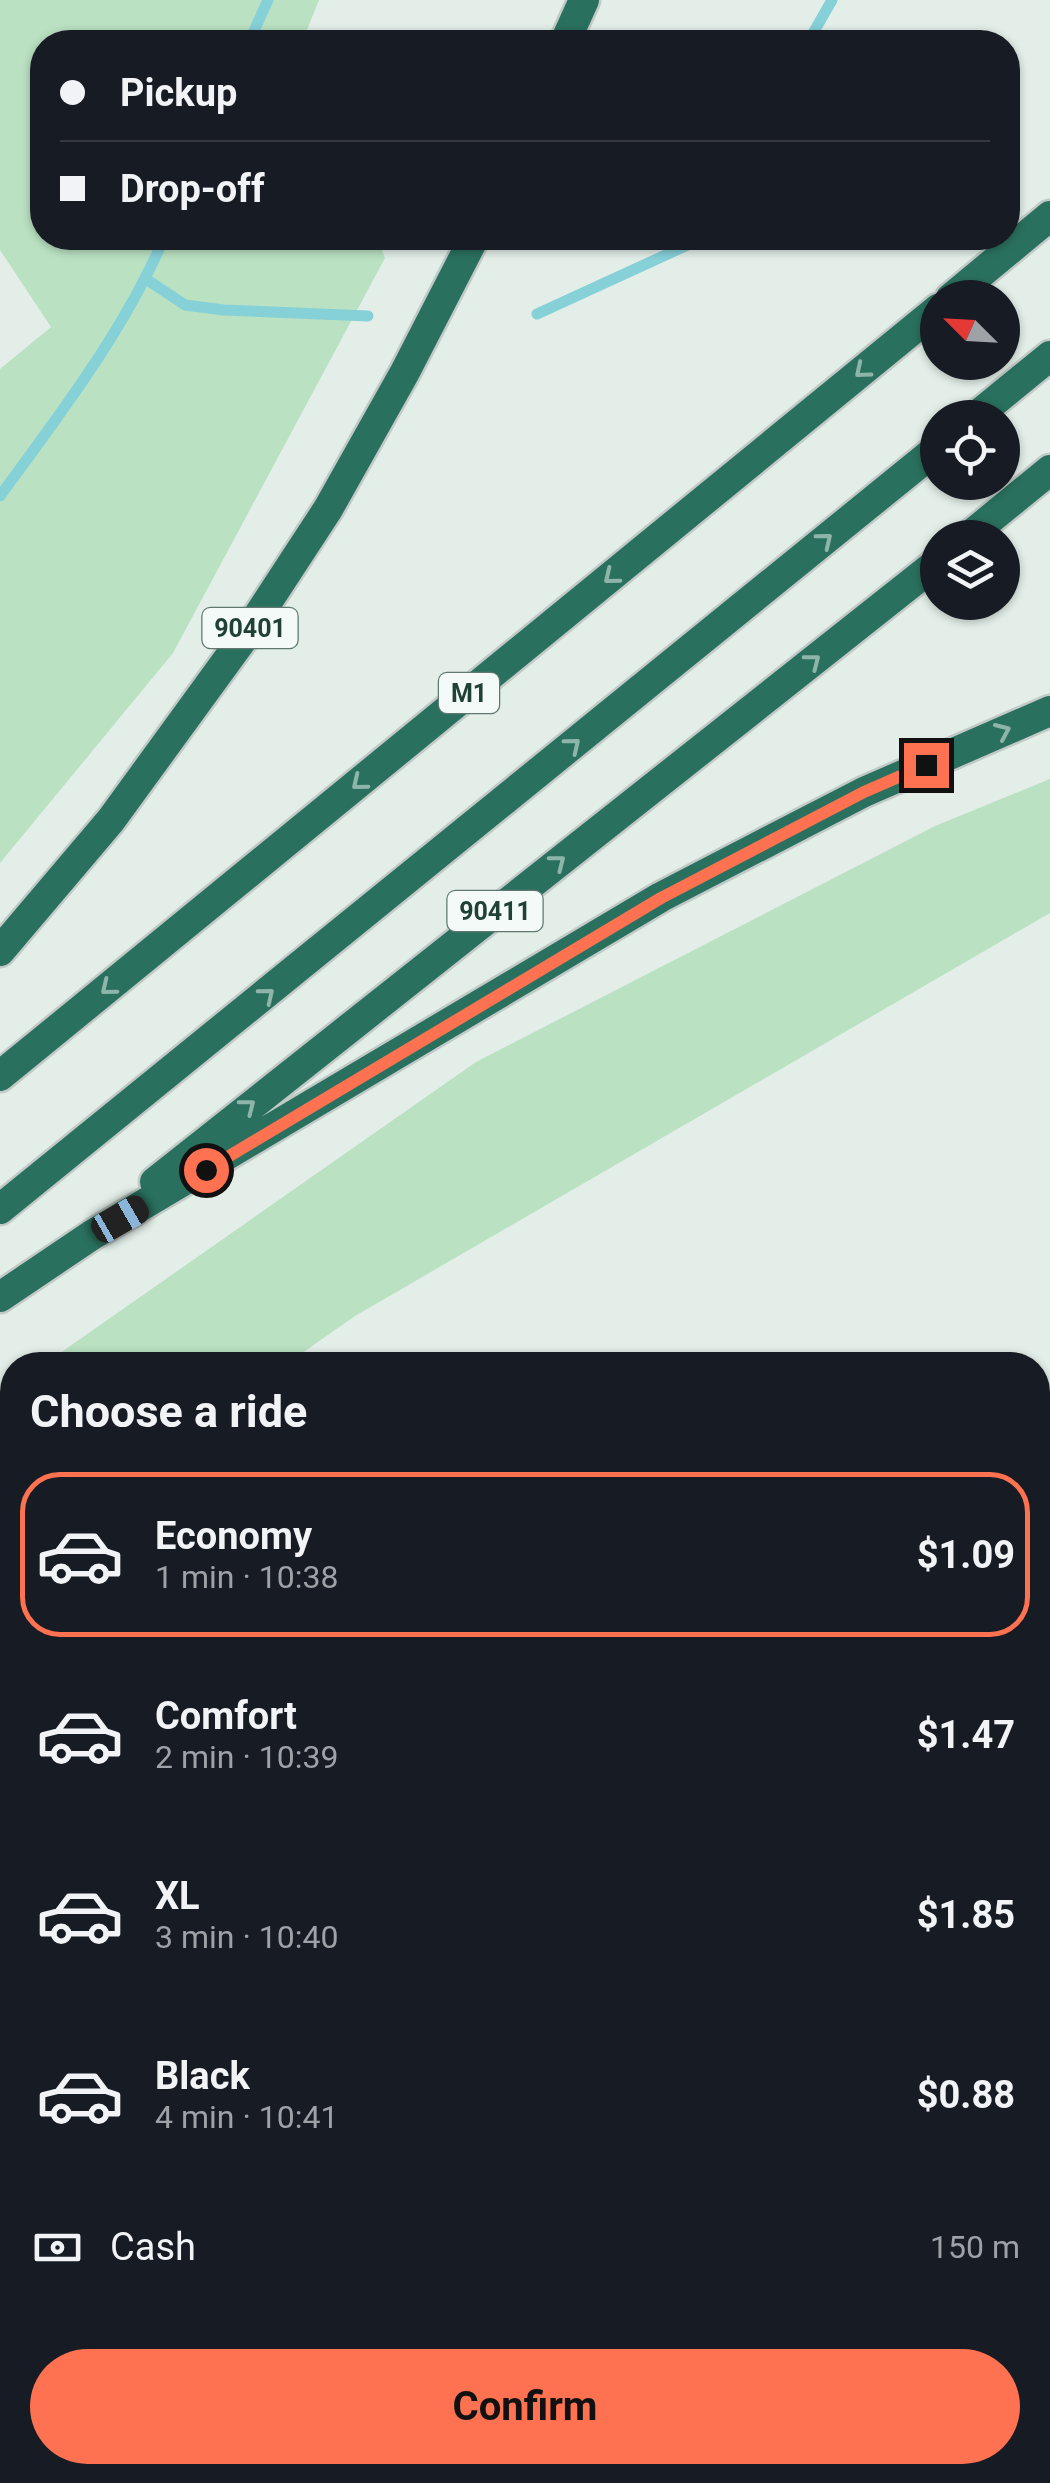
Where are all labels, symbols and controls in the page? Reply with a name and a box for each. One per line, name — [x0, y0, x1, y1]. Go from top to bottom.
text: Pickup — [120, 71, 237, 115]
text: Drop-off — [120, 167, 265, 211]
north arrow — [920, 280, 1020, 380]
map controls — [920, 280, 1020, 620]
one-way arrow — [856, 359, 874, 377]
button: locate — [920, 400, 1020, 500]
button: layers — [920, 520, 1020, 620]
one-way arrow — [813, 534, 831, 552]
one-way arrow — [605, 565, 623, 583]
road number: 90401 — [202, 608, 298, 648]
one-way arrow — [802, 655, 820, 672]
road number: M1 — [439, 673, 499, 713]
one-way arrow — [993, 723, 1011, 743]
one-way arrow — [562, 739, 580, 757]
route end — [904, 743, 949, 788]
one-way arrow — [353, 771, 371, 789]
one-way arrow — [547, 856, 565, 874]
road number: 90411 — [448, 891, 542, 931]
one-way arrow — [101, 976, 119, 994]
one-way arrow — [255, 989, 273, 1007]
one-way arrow — [236, 1100, 254, 1118]
route start — [184, 1148, 229, 1193]
car — [87, 1191, 153, 1247]
text: Choose a ride — [30, 1385, 307, 1438]
icon: car — [35, 1510, 125, 1600]
text: Economy — [155, 1514, 312, 1558]
text: $1.09 — [917, 1533, 1015, 1577]
text: 1 min · 10:38 — [155, 1558, 338, 1596]
icon: car — [35, 1690, 125, 1780]
text: Comfort — [155, 1694, 297, 1738]
text: $1.47 — [917, 1713, 1015, 1757]
text: 2 min · 10:39 — [155, 1738, 338, 1776]
icon: car — [35, 1870, 125, 1960]
text: XL — [155, 1874, 200, 1918]
text: $1.85 — [917, 1893, 1015, 1937]
text: 3 min · 10:40 — [155, 1918, 338, 1956]
icon: car — [35, 2050, 125, 2140]
text: Black — [155, 2054, 250, 2098]
text: $0.88 — [917, 2073, 1015, 2117]
text: 4 min · 10:41 — [155, 2098, 338, 2136]
icon: cash — [30, 2220, 85, 2275]
text: Cash — [110, 2225, 196, 2269]
text: 150 m — [930, 2228, 1020, 2266]
button: Confirm — [30, 2349, 1020, 2464]

